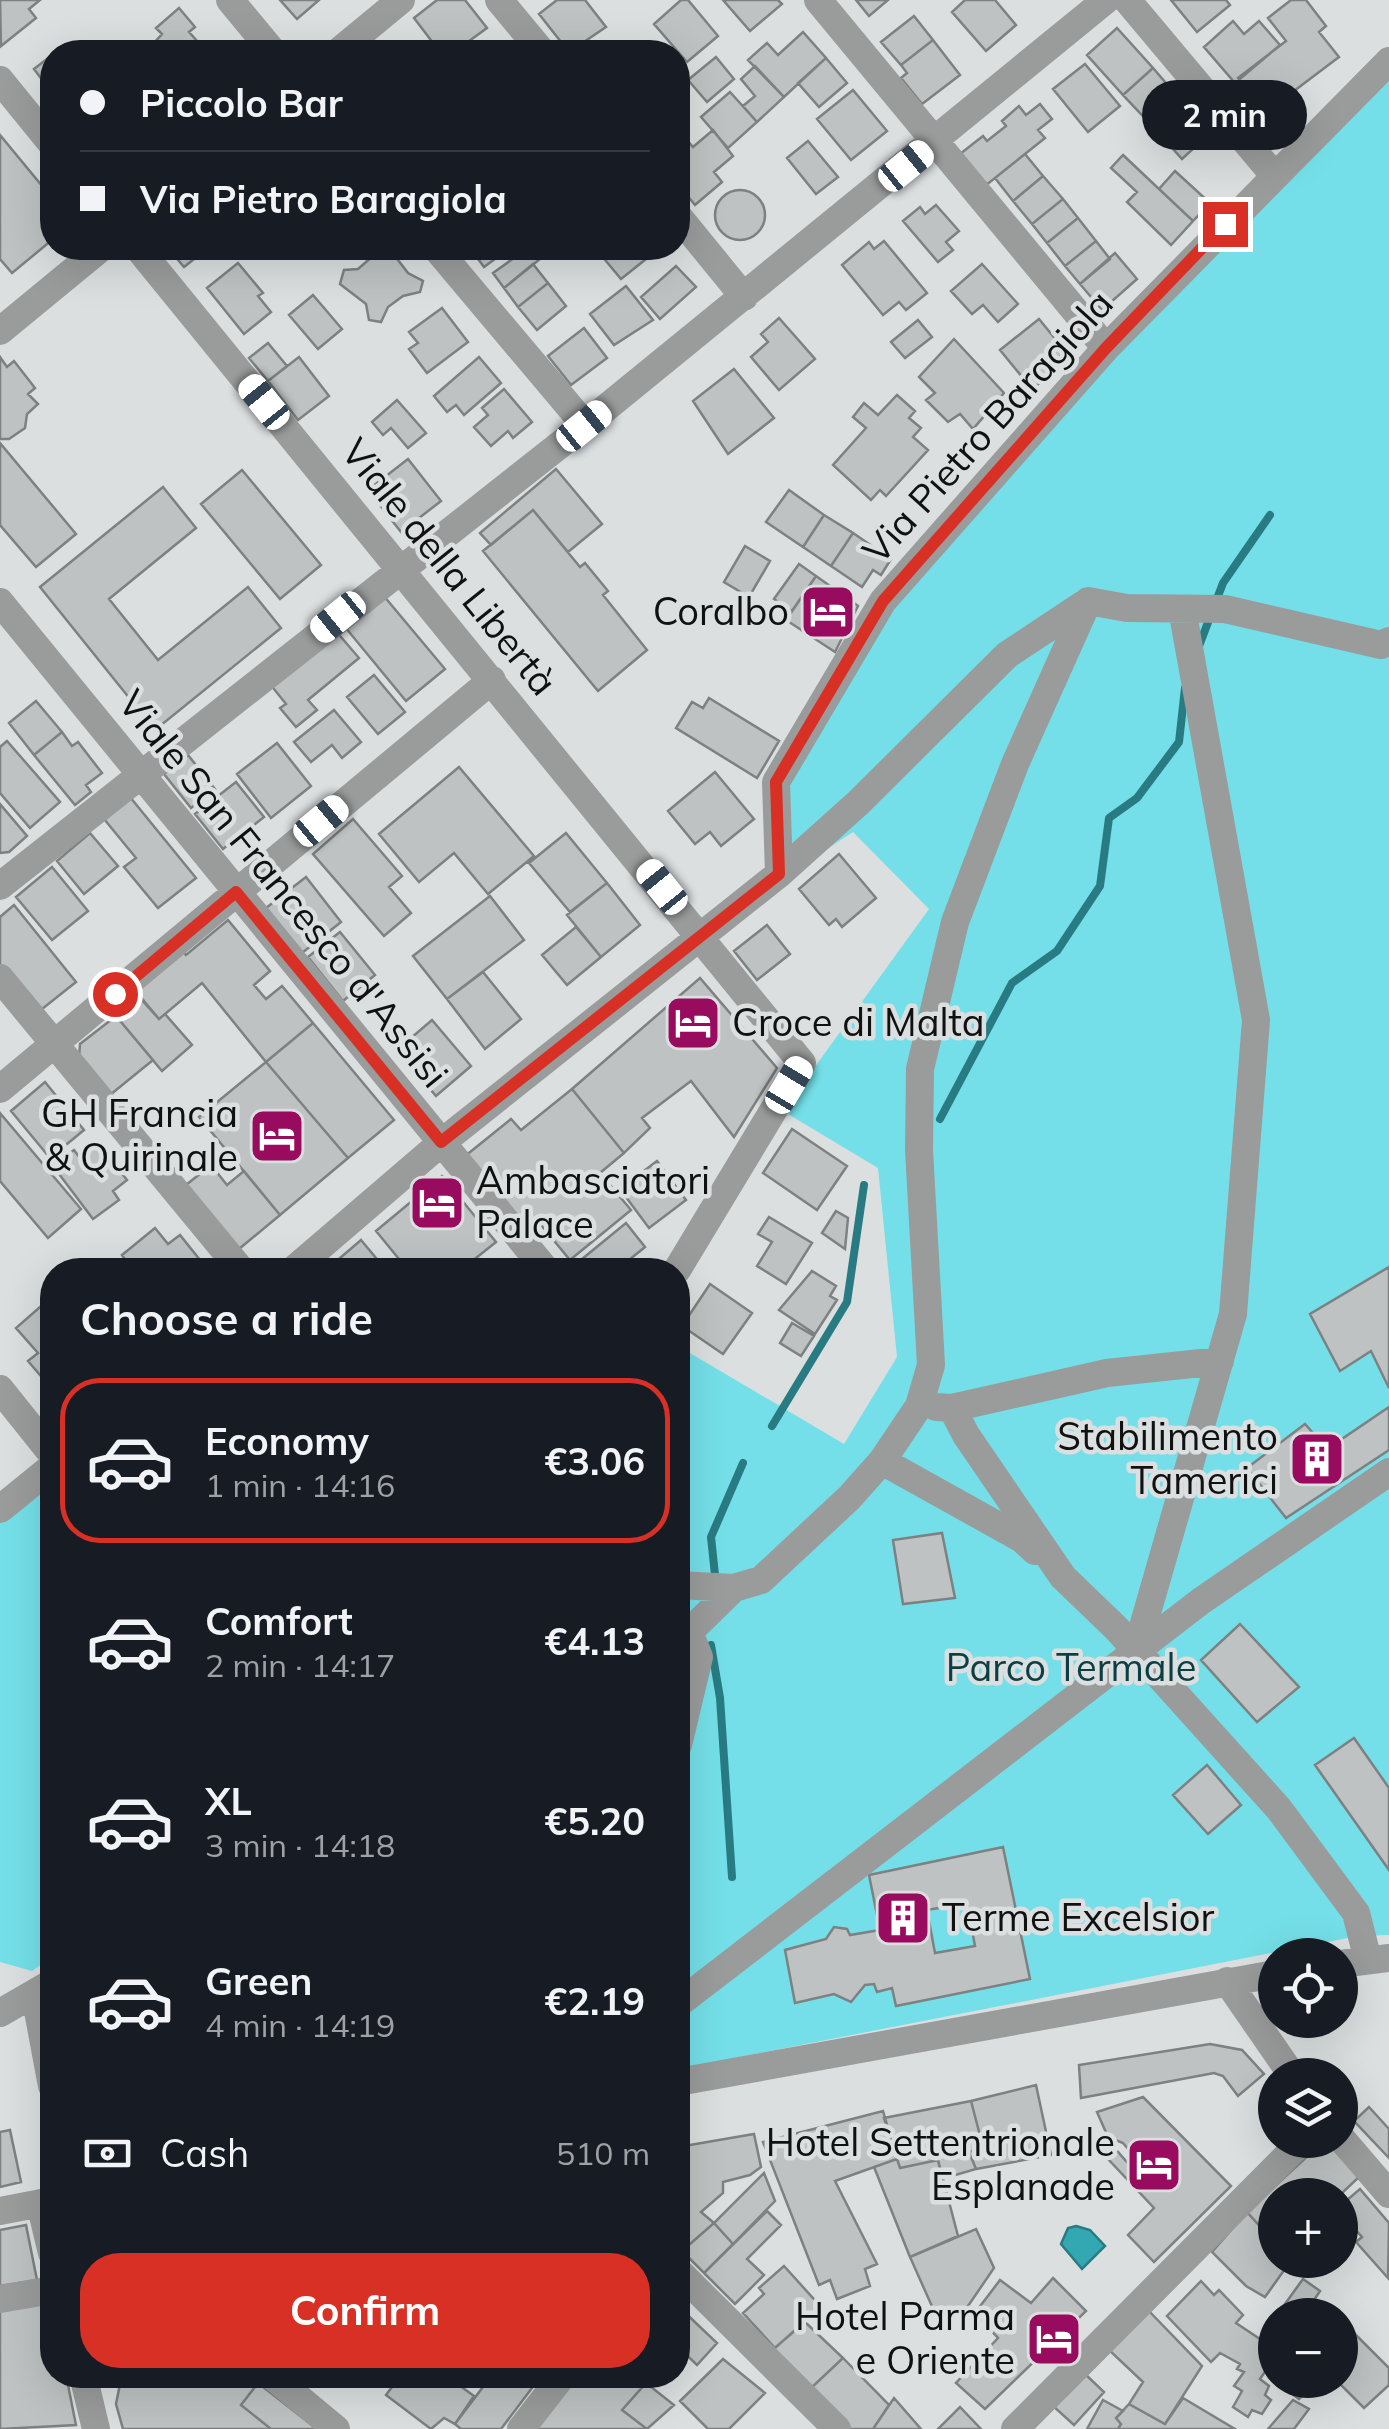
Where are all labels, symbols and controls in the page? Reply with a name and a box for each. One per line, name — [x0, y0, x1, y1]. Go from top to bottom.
text: Piccolo Bar — [140, 79, 343, 127]
callout: 2 min — [1142, 79, 1308, 149]
text: 2 min — [1182, 95, 1267, 135]
car — [873, 135, 939, 197]
text: Via Pietro Baragiola — [140, 175, 507, 223]
route end — [1203, 202, 1248, 247]
street label: Via Pietro Baragiola — [852, 280, 1123, 573]
car — [233, 369, 295, 435]
car — [551, 395, 617, 457]
street label: Viale della Libertà — [332, 428, 568, 704]
hotel icon: Coralbo — [798, 582, 858, 642]
car — [305, 586, 371, 648]
place label: Coralbo — [653, 587, 789, 635]
street label: Viale San Francesco d'Assisi — [108, 680, 459, 1097]
car — [288, 790, 354, 852]
car — [631, 854, 693, 920]
route start — [93, 972, 138, 1017]
hotel icon: Croce di Malta — [663, 993, 723, 1053]
place label: Croce di Malta — [732, 998, 985, 1046]
car — [761, 1052, 817, 1118]
place label: GH Francia & Quirinale — [41, 1089, 238, 1181]
hotel icon: GH Francia & Quirinale — [247, 1106, 307, 1166]
place label: Ambasciatori Palace — [476, 1156, 710, 1248]
hotel icon: Ambasciatori Palace — [407, 1173, 467, 1233]
text: Choose a ride — [80, 1290, 373, 1346]
place label: Stabilimento Tamerici — [1057, 1412, 1278, 1504]
icon: car — [85, 1416, 175, 1506]
text: Economy — [205, 1417, 369, 1465]
building icon: Stabilimento Tamerici — [1287, 1429, 1347, 1489]
text: €3.06 — [544, 1437, 645, 1485]
text: 1 min · 14:16 — [205, 1465, 395, 1505]
icon: car — [85, 1596, 175, 1686]
text: Comfort — [205, 1597, 353, 1645]
text: €4.13 — [544, 1617, 645, 1665]
park label: Parco Termale — [946, 1643, 1196, 1691]
text: 2 min · 14:17 — [205, 1645, 395, 1685]
icon: car — [85, 1776, 175, 1866]
text: XL — [205, 1777, 252, 1825]
text: €5.20 — [544, 1797, 645, 1845]
text: 3 min · 14:18 — [205, 1825, 395, 1865]
building icon: Terme Excelsior — [873, 1888, 933, 1948]
place label: Terme Excelsior — [942, 1893, 1214, 1941]
map controls — [1258, 1938, 1358, 2398]
button: locate — [1258, 1938, 1358, 2038]
icon: car — [85, 1956, 175, 2046]
text: Green — [205, 1957, 312, 2005]
text: €2.19 — [544, 1977, 645, 2025]
text: 4 min · 14:19 — [205, 2005, 395, 2045]
button: layers — [1258, 2058, 1358, 2158]
place label: Hotel Settentrionale Esplanade — [766, 2118, 1115, 2210]
icon: cash — [80, 2126, 135, 2181]
text: Cash — [160, 2129, 249, 2177]
text: 510 m — [556, 2133, 650, 2173]
hotel icon: Hotel Settentrionale Esplanade — [1124, 2135, 1184, 2195]
button: + — [1258, 2178, 1358, 2278]
button: Confirm — [80, 2253, 650, 2368]
place label: Hotel Parma e Oriente — [795, 2292, 1015, 2384]
button: − — [1258, 2298, 1358, 2398]
hotel icon: Hotel Parma e Oriente — [1024, 2309, 1084, 2369]

